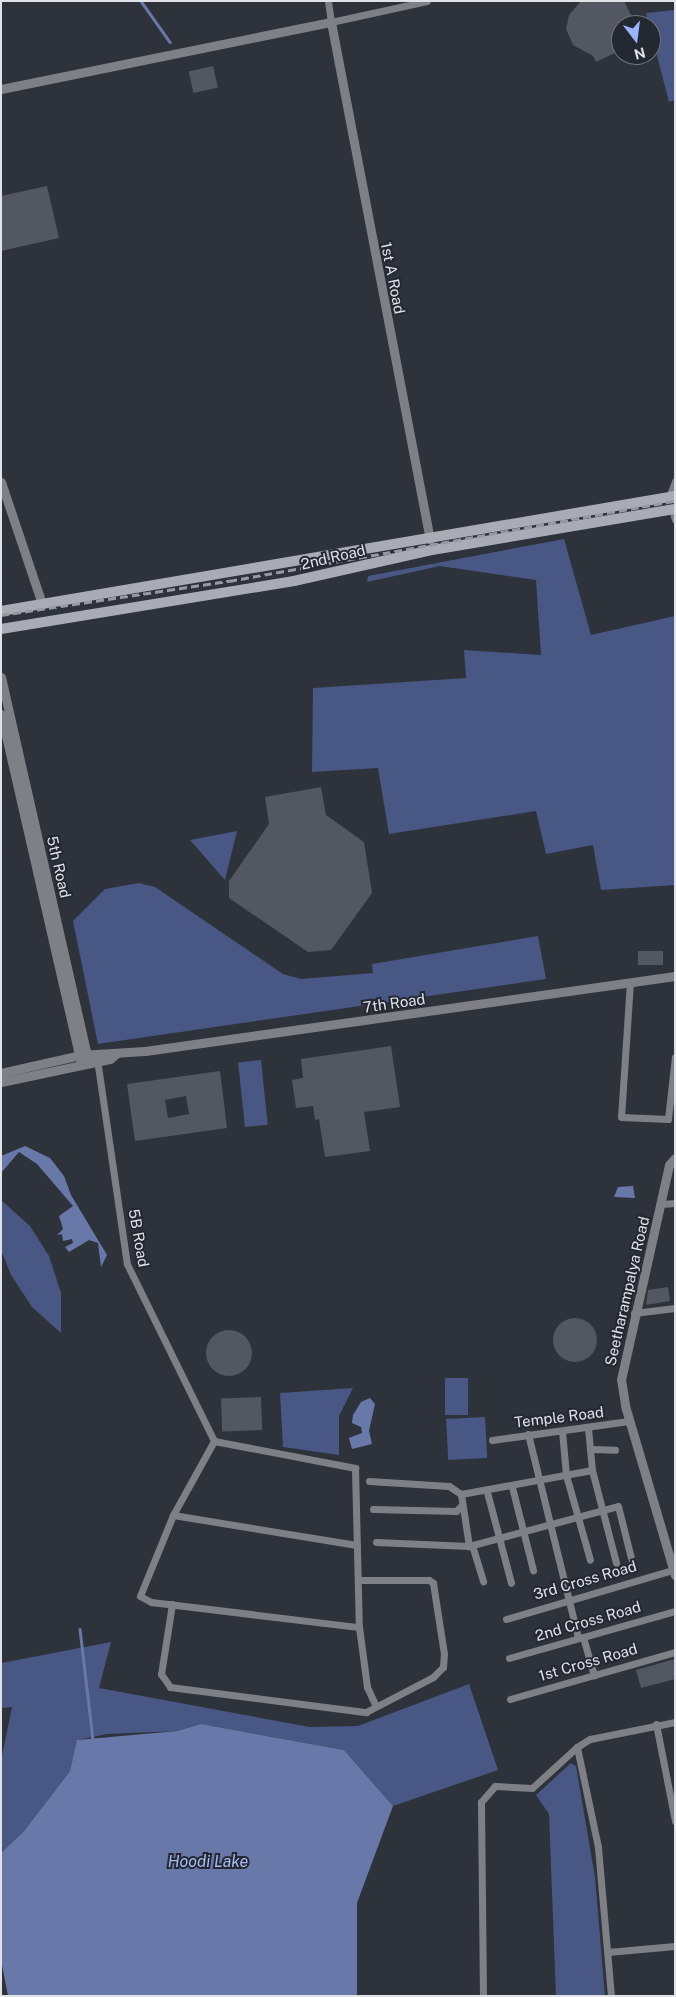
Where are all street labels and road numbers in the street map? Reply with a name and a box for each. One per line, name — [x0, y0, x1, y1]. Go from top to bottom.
street label: 1st A Road — [377, 241, 409, 315]
street label: 2nd Road — [299, 541, 367, 573]
street label: 5th Road — [43, 834, 75, 900]
street label: 7th Road — [362, 990, 426, 1016]
street label: 5B Road — [125, 1207, 153, 1269]
street label: Seetharampalya Road — [601, 1214, 653, 1368]
street label: Temple Road — [513, 1403, 605, 1431]
street label: 3rd Cross Road — [531, 1557, 639, 1603]
street label: 2nd Cross Road — [533, 1597, 643, 1645]
street label: 1st Cross Road — [537, 1639, 639, 1685]

